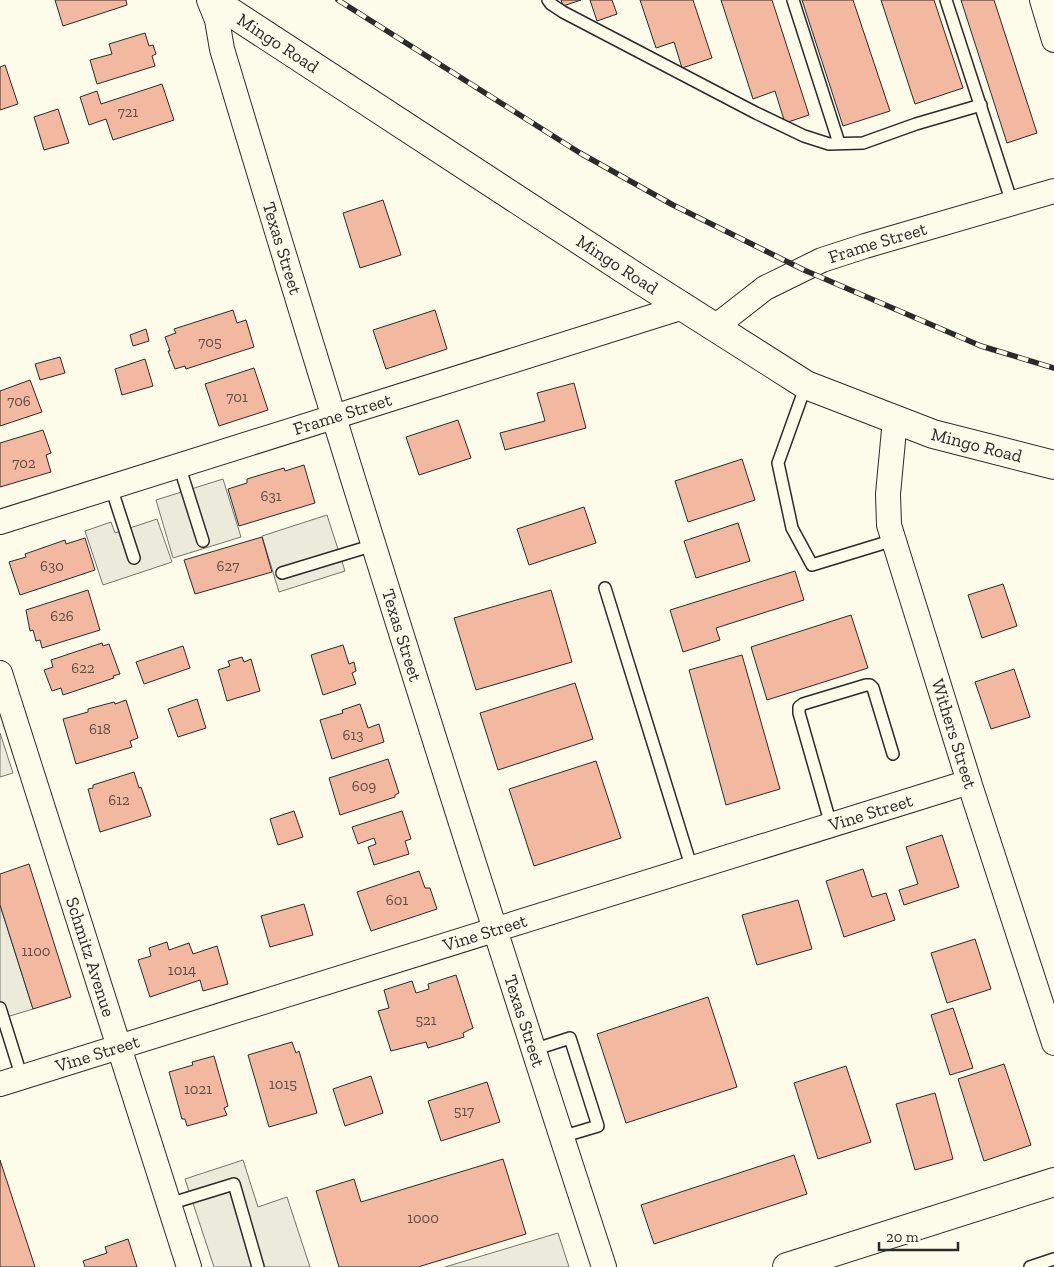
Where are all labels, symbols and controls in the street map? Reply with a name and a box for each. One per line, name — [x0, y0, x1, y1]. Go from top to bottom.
street label: Mingo Road — [233, 9, 323, 78]
house number: 721 — [118, 103, 139, 121]
street label: Texas Street — [258, 199, 307, 297]
street label: Frame Street — [825, 218, 930, 268]
street label: Mingo Road — [572, 230, 662, 299]
house number: 705 — [198, 333, 222, 351]
house number: 701 — [226, 388, 248, 406]
street label: Frame Street — [291, 388, 395, 440]
house number: 706 — [7, 392, 31, 410]
street label: Mingo Road — [929, 423, 1025, 467]
house number: 702 — [12, 454, 36, 472]
house number: 631 — [260, 487, 282, 505]
house number: 630 — [40, 557, 64, 575]
house number: 627 — [217, 557, 239, 575]
street label: Texas Street — [377, 586, 427, 684]
house number: 626 — [50, 607, 74, 625]
house number: 622 — [71, 659, 95, 677]
street label: Withers Street — [927, 676, 982, 792]
house number: 618 — [89, 720, 111, 738]
house number: 613 — [342, 726, 364, 744]
house number: 609 — [352, 777, 376, 795]
street label: Vine Street — [825, 789, 916, 836]
house number: 612 — [108, 791, 130, 809]
house number: 601 — [386, 891, 408, 909]
street label: Schmitz Avenue — [61, 894, 120, 1020]
street label: Vine Street — [439, 909, 530, 957]
house number: 1100 — [22, 942, 50, 960]
house number: 1014 — [168, 961, 196, 979]
street label: Texas Street — [499, 972, 550, 1070]
house number: 521 — [415, 1011, 437, 1029]
street label: Vine Street — [52, 1030, 142, 1077]
house number: 1015 — [269, 1075, 297, 1093]
house number: 1021 — [184, 1080, 212, 1098]
house number: 517 — [454, 1102, 474, 1120]
house number: 1000 — [407, 1209, 439, 1227]
scale bar — [879, 1220, 958, 1252]
text: 20 m — [886, 1228, 919, 1246]

